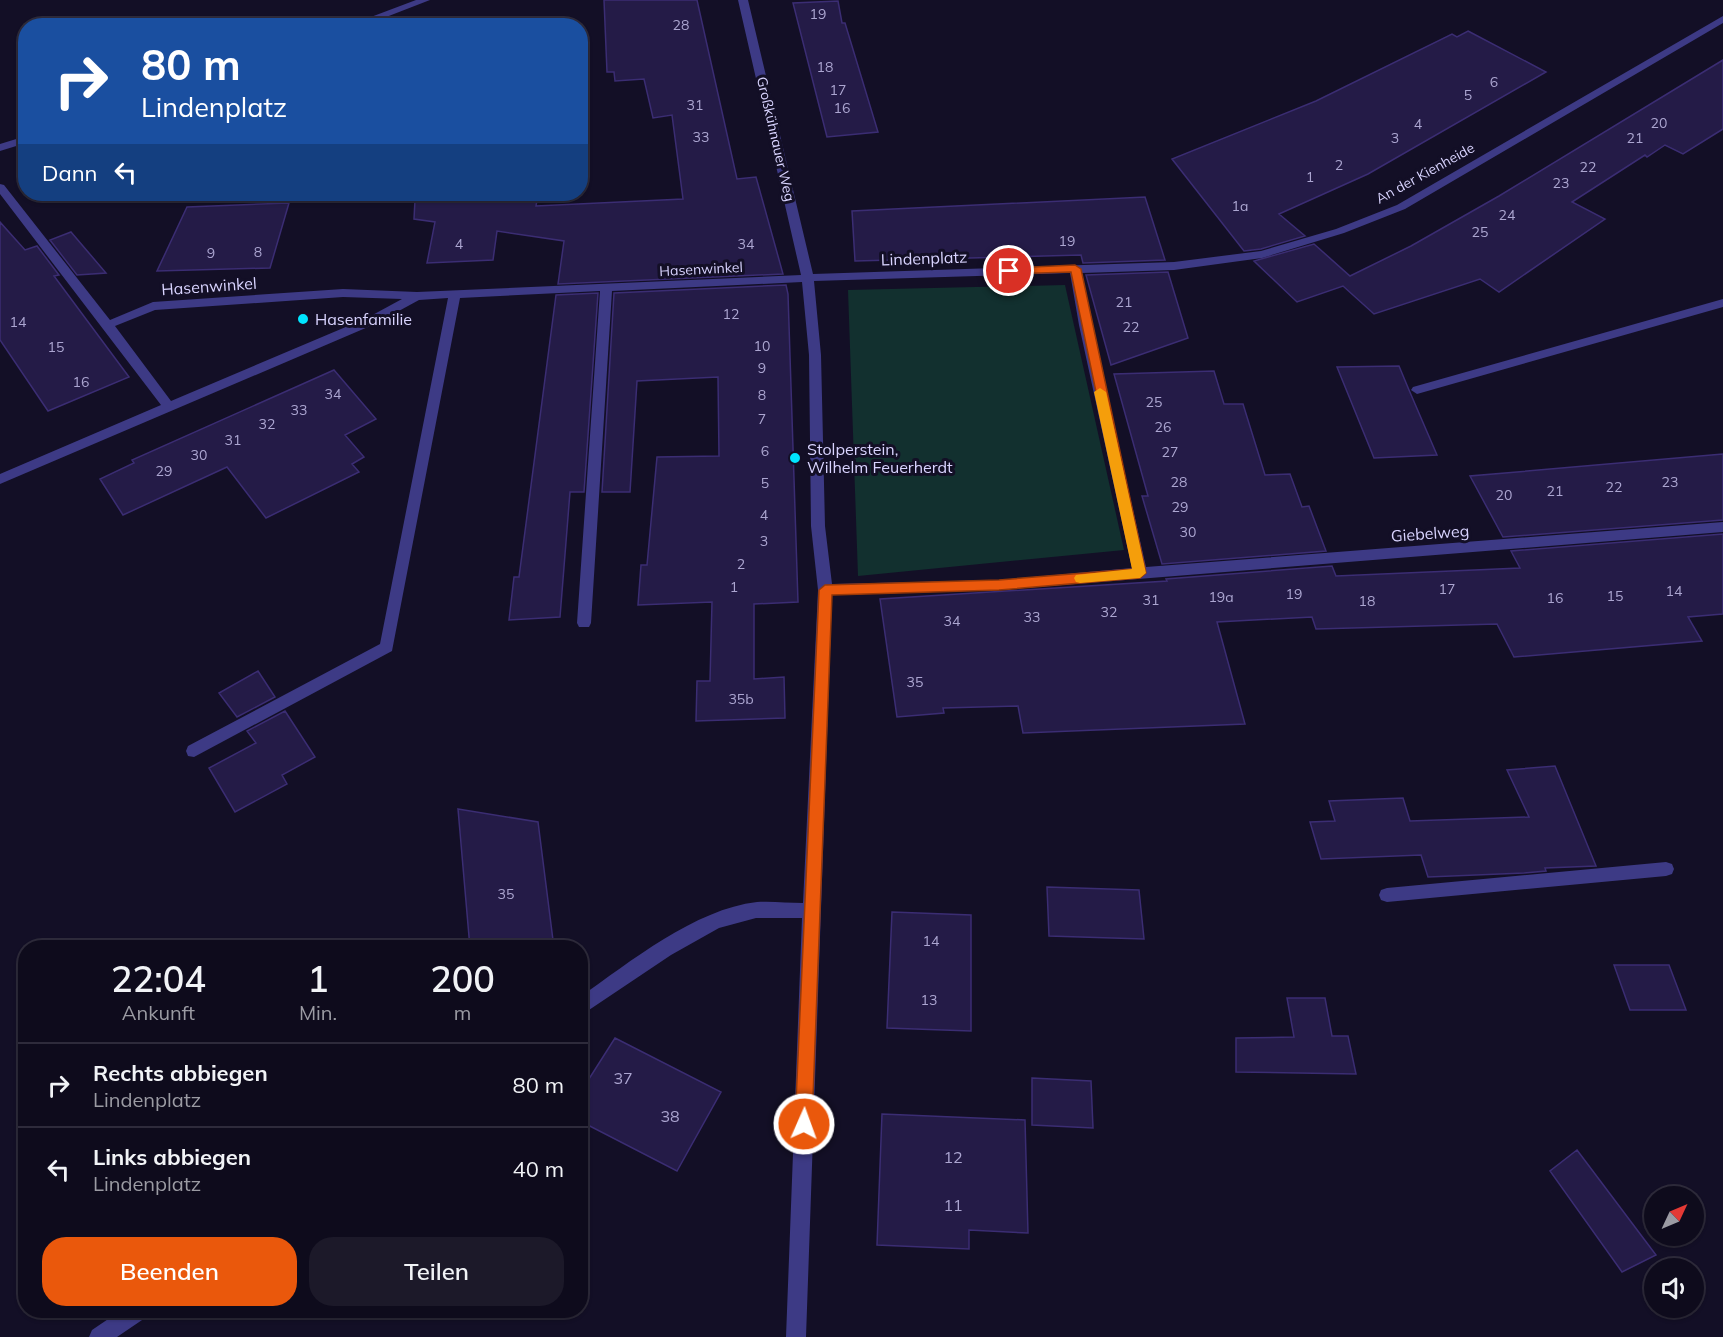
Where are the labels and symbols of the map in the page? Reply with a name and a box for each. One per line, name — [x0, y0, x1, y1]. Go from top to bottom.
house number: 19 — [810, 5, 826, 23]
house number: 28 — [673, 16, 689, 34]
house number: 18 — [817, 58, 833, 76]
house number: 6 — [1490, 73, 1498, 91]
street label: Großkühnauer Weg — [753, 75, 799, 203]
house number: 17 — [830, 81, 846, 99]
house number: 5 — [1464, 86, 1472, 104]
house number: 31 — [687, 96, 703, 114]
house number: 16 — [834, 99, 850, 117]
house number: 20 — [1651, 114, 1667, 132]
house number: 4 — [1414, 115, 1423, 133]
house number: 33 — [693, 128, 709, 146]
house number: 3 — [1391, 129, 1399, 147]
house number: 21 — [1627, 129, 1643, 147]
street label: An der Kienheide — [1372, 138, 1478, 208]
house number: 2 — [1335, 156, 1343, 174]
house number: 22 — [1580, 158, 1596, 176]
house number: 1 — [1306, 168, 1314, 186]
house number: 23 — [1553, 174, 1569, 192]
house number: 1a — [1232, 197, 1248, 215]
house number: 24 — [1499, 206, 1516, 224]
house number: 25 — [1472, 223, 1488, 241]
house number: 19 — [1059, 232, 1075, 250]
house number: 4 — [455, 235, 464, 253]
house number: 34 — [738, 235, 755, 253]
house number: 8 — [254, 243, 262, 261]
house number: 9 — [207, 244, 215, 262]
pin — [983, 245, 1034, 296]
street label: Lindenplatz — [880, 246, 968, 270]
street label: Hasenwinkel — [659, 258, 743, 280]
street label: Hasenwinkel — [161, 273, 257, 299]
house number: 21 — [1116, 293, 1132, 311]
house number: 12 — [723, 305, 739, 323]
place label: Hasenfamilie — [315, 309, 412, 329]
marker: Hasenfamilie — [296, 312, 310, 326]
house number: 14 — [10, 313, 27, 331]
house number: 22 — [1123, 318, 1139, 336]
house number: 10 — [754, 337, 770, 355]
house number: 15 — [48, 338, 64, 356]
house number: 9 — [758, 359, 766, 377]
house number: 16 — [73, 373, 89, 391]
house number: 34 — [325, 385, 342, 403]
house number: 8 — [758, 386, 766, 404]
house number: 25 — [1146, 393, 1162, 411]
house number: 33 — [291, 401, 307, 419]
house number: 7 — [758, 410, 766, 428]
house number: 32 — [259, 415, 275, 433]
house number: 26 — [1155, 418, 1171, 436]
house number: 31 — [225, 431, 241, 449]
place label: Stolperstein, Wilhelm Feuerherdt — [807, 439, 953, 477]
house number: 6 — [761, 442, 769, 460]
house number: 27 — [1162, 443, 1178, 461]
house number: 30 — [191, 446, 207, 464]
marker: Stolperstein, Wilhelm Feuerherdt — [788, 451, 802, 465]
house number: 29 — [156, 462, 172, 480]
house number: 28 — [1171, 473, 1187, 491]
house number: 23 — [1662, 473, 1678, 491]
house number: 5 — [761, 474, 769, 492]
house number: 22 — [1606, 478, 1622, 496]
house number: 21 — [1547, 482, 1563, 500]
house number: 20 — [1496, 486, 1512, 504]
house number: 29 — [1172, 498, 1188, 516]
house number: 4 — [760, 506, 769, 524]
street label: Giebelweg — [1390, 520, 1470, 546]
house number: 30 — [1180, 523, 1196, 541]
house number: 3 — [760, 532, 768, 550]
house number: 2 — [737, 555, 745, 573]
house number: 1 — [730, 578, 738, 596]
house number: 17 — [1439, 580, 1455, 598]
house number: 14 — [1666, 582, 1683, 600]
house number: 19 — [1286, 585, 1302, 603]
house number: 15 — [1607, 587, 1623, 605]
house number: 19a — [1208, 588, 1234, 606]
house number: 16 — [1547, 589, 1563, 607]
house number: 31 — [1143, 591, 1159, 609]
house number: 18 — [1359, 592, 1375, 610]
house number: 32 — [1101, 603, 1117, 621]
house number: 33 — [1024, 608, 1040, 626]
house number: 34 — [944, 612, 961, 630]
house number: 35 — [907, 673, 923, 691]
house number: 35b — [728, 690, 754, 708]
house number: 35 — [498, 885, 514, 903]
house number: 14 — [923, 932, 940, 950]
house number: 13 — [921, 991, 937, 1009]
house number: 37 — [613, 1068, 633, 1088]
position arrow — [772, 1092, 836, 1156]
house number: 38 — [660, 1106, 680, 1126]
house number: 12 — [943, 1147, 963, 1167]
north arrow — [1644, 1186, 1704, 1246]
house number: 11 — [943, 1195, 963, 1215]

